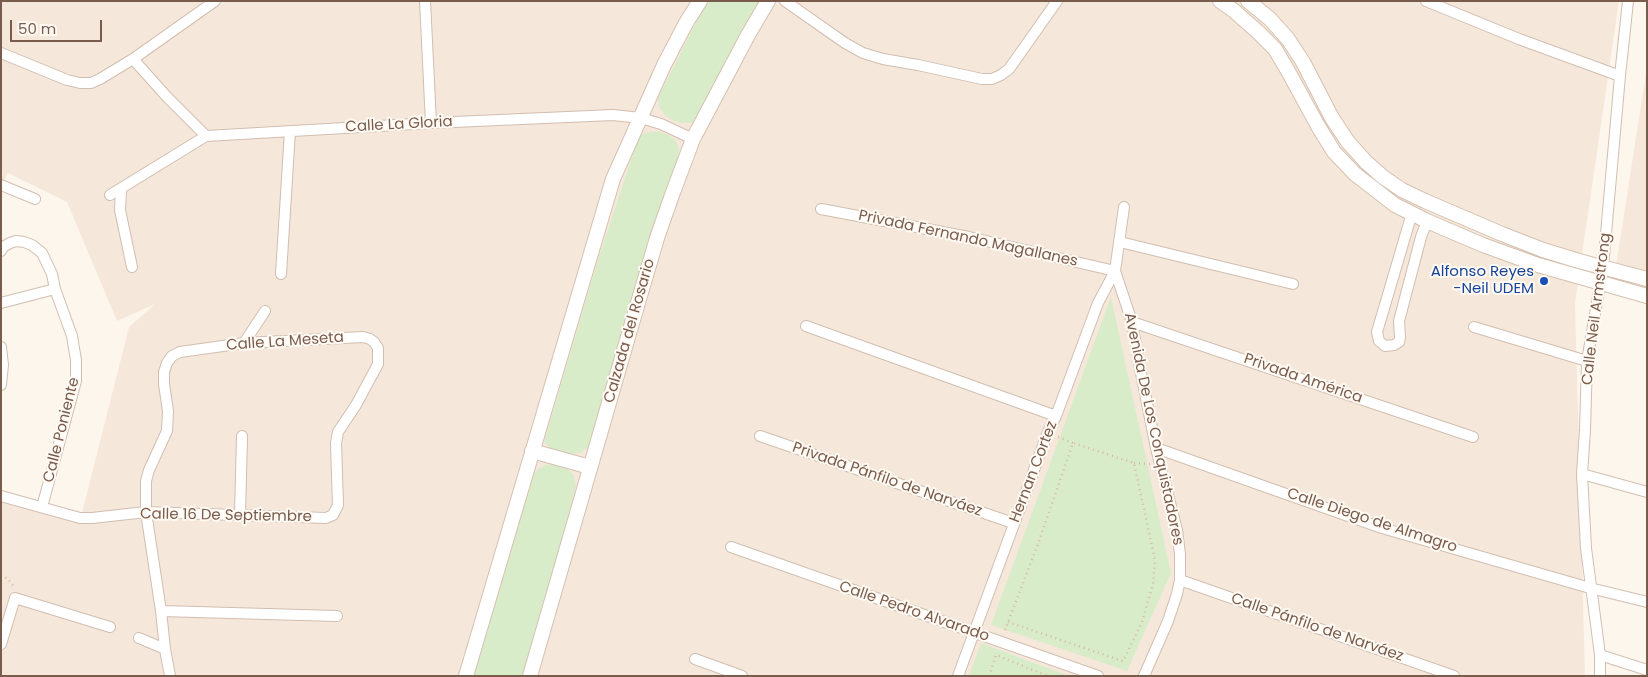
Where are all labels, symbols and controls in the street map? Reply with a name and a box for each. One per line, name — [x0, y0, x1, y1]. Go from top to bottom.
scale bar — [12, 10, 105, 42]
text: 50 m — [18, 18, 56, 39]
street label: Calle La Gloria — [345, 113, 453, 137]
street label: Privada Fernando Magallanes — [857, 207, 1079, 271]
street label: Calle Neil Armstrong — [1579, 232, 1615, 386]
street label: Calzada del Rosario — [601, 257, 659, 405]
place label: Alfonso Reyes -Neil UDEM — [1431, 263, 1534, 298]
marker: Alfonso Reyes -Neil UDEM — [1538, 275, 1550, 287]
street label: Avenida De Los Conquistadores — [1120, 311, 1186, 547]
street label: Calle La Meseta — [226, 329, 344, 355]
street label: Privada América — [1241, 350, 1365, 408]
street label: Calle Poniente — [40, 376, 84, 484]
street label: Hernan Cortez — [1006, 419, 1062, 525]
street label: Privada Pánfilo de Narváez — [790, 439, 984, 521]
street label: Calle Diego de Almagro — [1285, 485, 1459, 557]
street label: Calle 16 De Septiembre — [140, 506, 312, 526]
street label: Calle Pedro Alvarado — [837, 578, 991, 646]
street label: Calle Pánfilo de Narváez — [1228, 590, 1406, 666]

